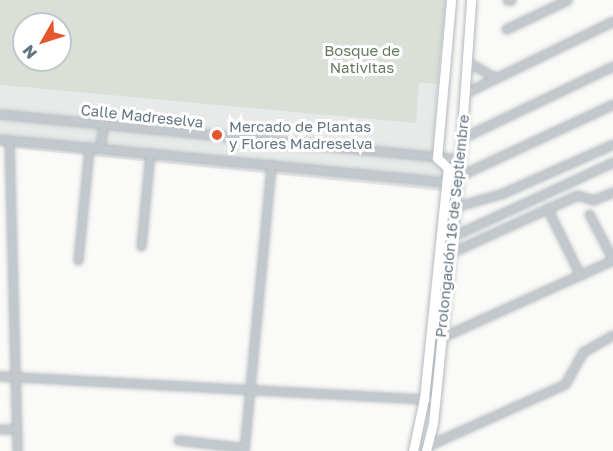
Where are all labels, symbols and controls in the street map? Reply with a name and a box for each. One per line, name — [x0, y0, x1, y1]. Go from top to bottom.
north arrow — [12, 12, 72, 72]
text: N — [18, 41, 41, 63]
park label: Bosque de Nativitas — [324, 41, 400, 76]
street label: Calle Madreselva — [80, 101, 204, 131]
street label: Prolongación 16 de Septiembre — [431, 114, 473, 338]
place label: Mercado de Plantas y Flores Madreselva — [229, 117, 372, 152]
marker: Mercado de Plantas y Flores Madreselva — [210, 128, 224, 142]

